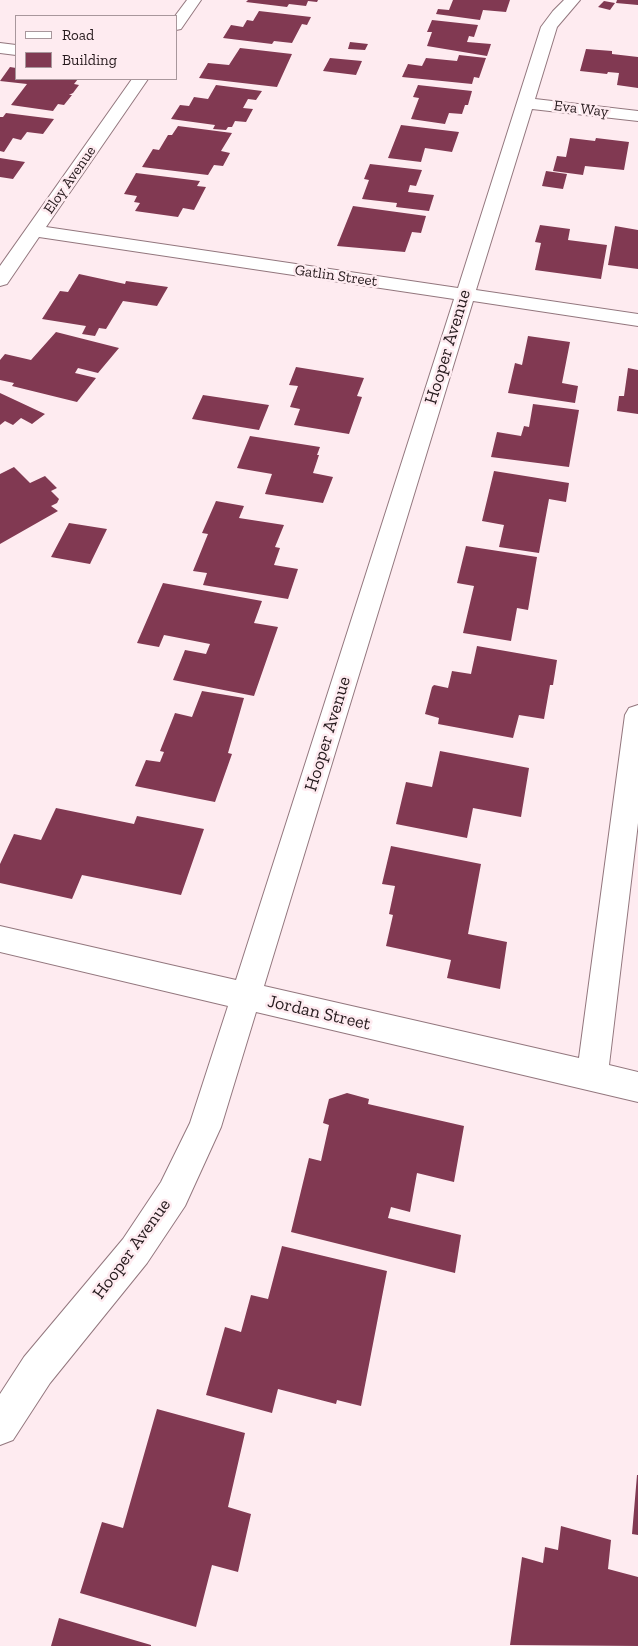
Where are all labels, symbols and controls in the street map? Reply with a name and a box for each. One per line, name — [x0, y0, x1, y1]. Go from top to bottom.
legend — [15, 15, 178, 80]
text: Road — [62, 26, 94, 44]
text: Building — [62, 51, 117, 69]
street label: Eva Way — [553, 97, 609, 121]
street label: Eloy Avenue — [40, 143, 100, 217]
street label: Gatlin Street — [294, 261, 378, 291]
street label: Hooper Avenue — [420, 287, 476, 407]
street label: Hooper Avenue — [300, 674, 356, 794]
street label: Jordan Street — [265, 991, 373, 1035]
street label: Hooper Avenue — [88, 1195, 176, 1303]

